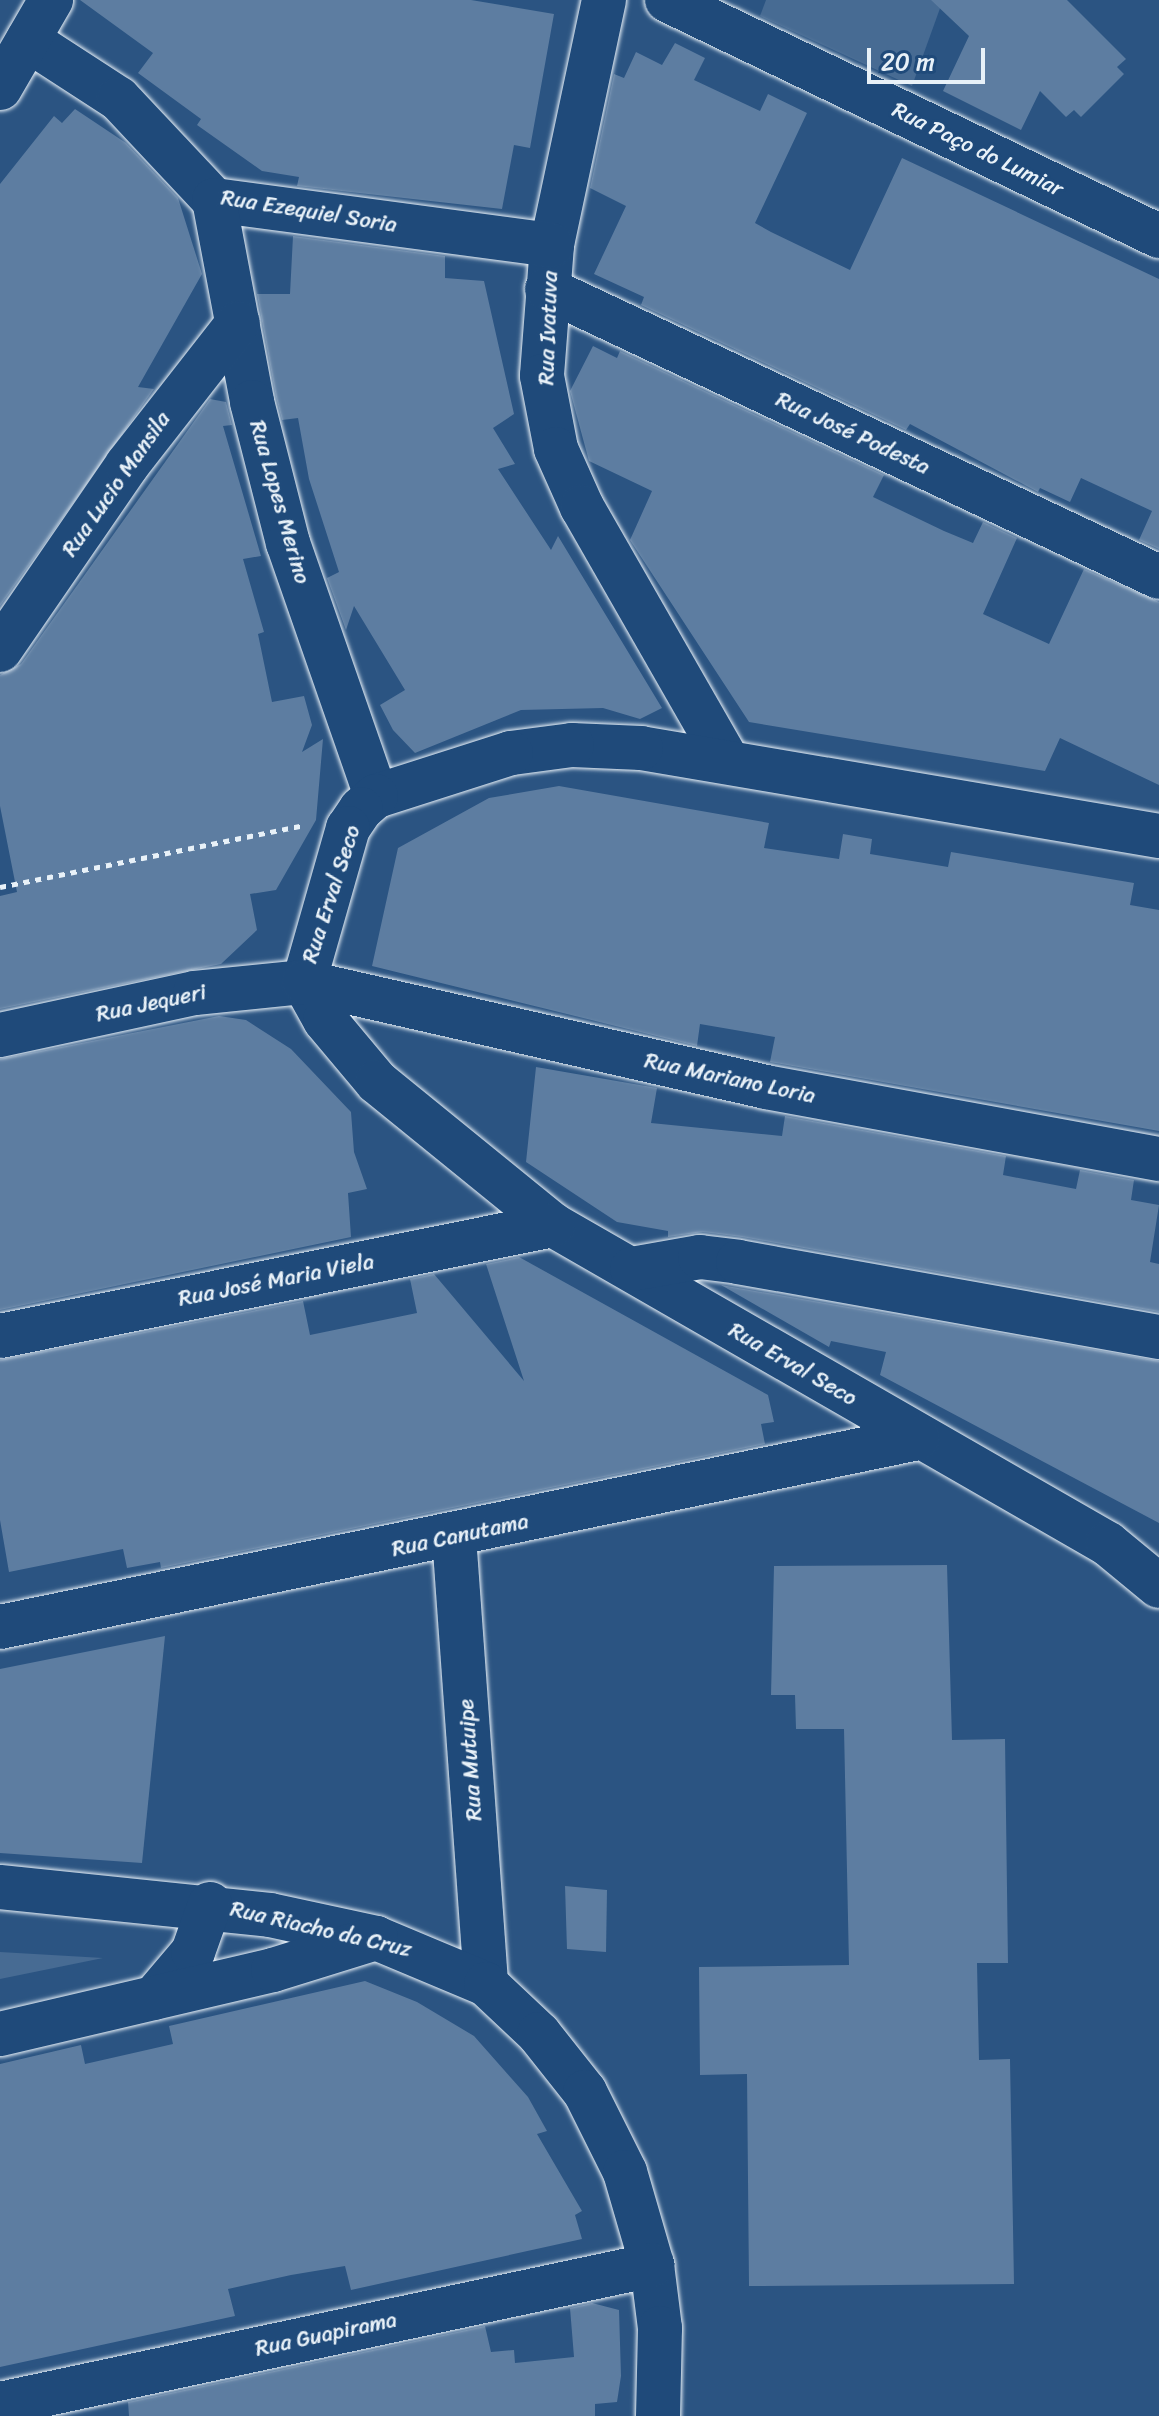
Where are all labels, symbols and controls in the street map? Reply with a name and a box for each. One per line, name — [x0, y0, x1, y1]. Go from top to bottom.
scale bar — [871, 32, 989, 82]
text: 20 m — [881, 41, 935, 83]
street label: Rua Paço do Lumiar — [888, 96, 1068, 202]
street label: Rua Ezequiel Soria — [219, 184, 399, 238]
street label: Rua Ivatuva — [533, 270, 563, 386]
street label: Rua José Podesta — [771, 386, 935, 480]
street label: Rua Lucio Mansila — [56, 406, 176, 562]
street label: Rua Lopes Merino — [244, 417, 316, 587]
street label: Rua Erval Seco — [296, 822, 366, 966]
street label: Rua Jequeri — [94, 978, 208, 1028]
street label: Rua Mariano Loria — [643, 1047, 817, 1109]
street label: Rua José Maria Viela — [176, 1248, 376, 1312]
street label: Rua Erval Seco — [724, 1317, 862, 1411]
street label: Rua Canutama — [389, 1508, 531, 1562]
street label: Rua Mutuipe — [453, 1698, 487, 1822]
street label: Rua Riacho da Cruz — [228, 1895, 414, 1963]
street label: Rua Guapirama — [253, 2306, 399, 2362]

